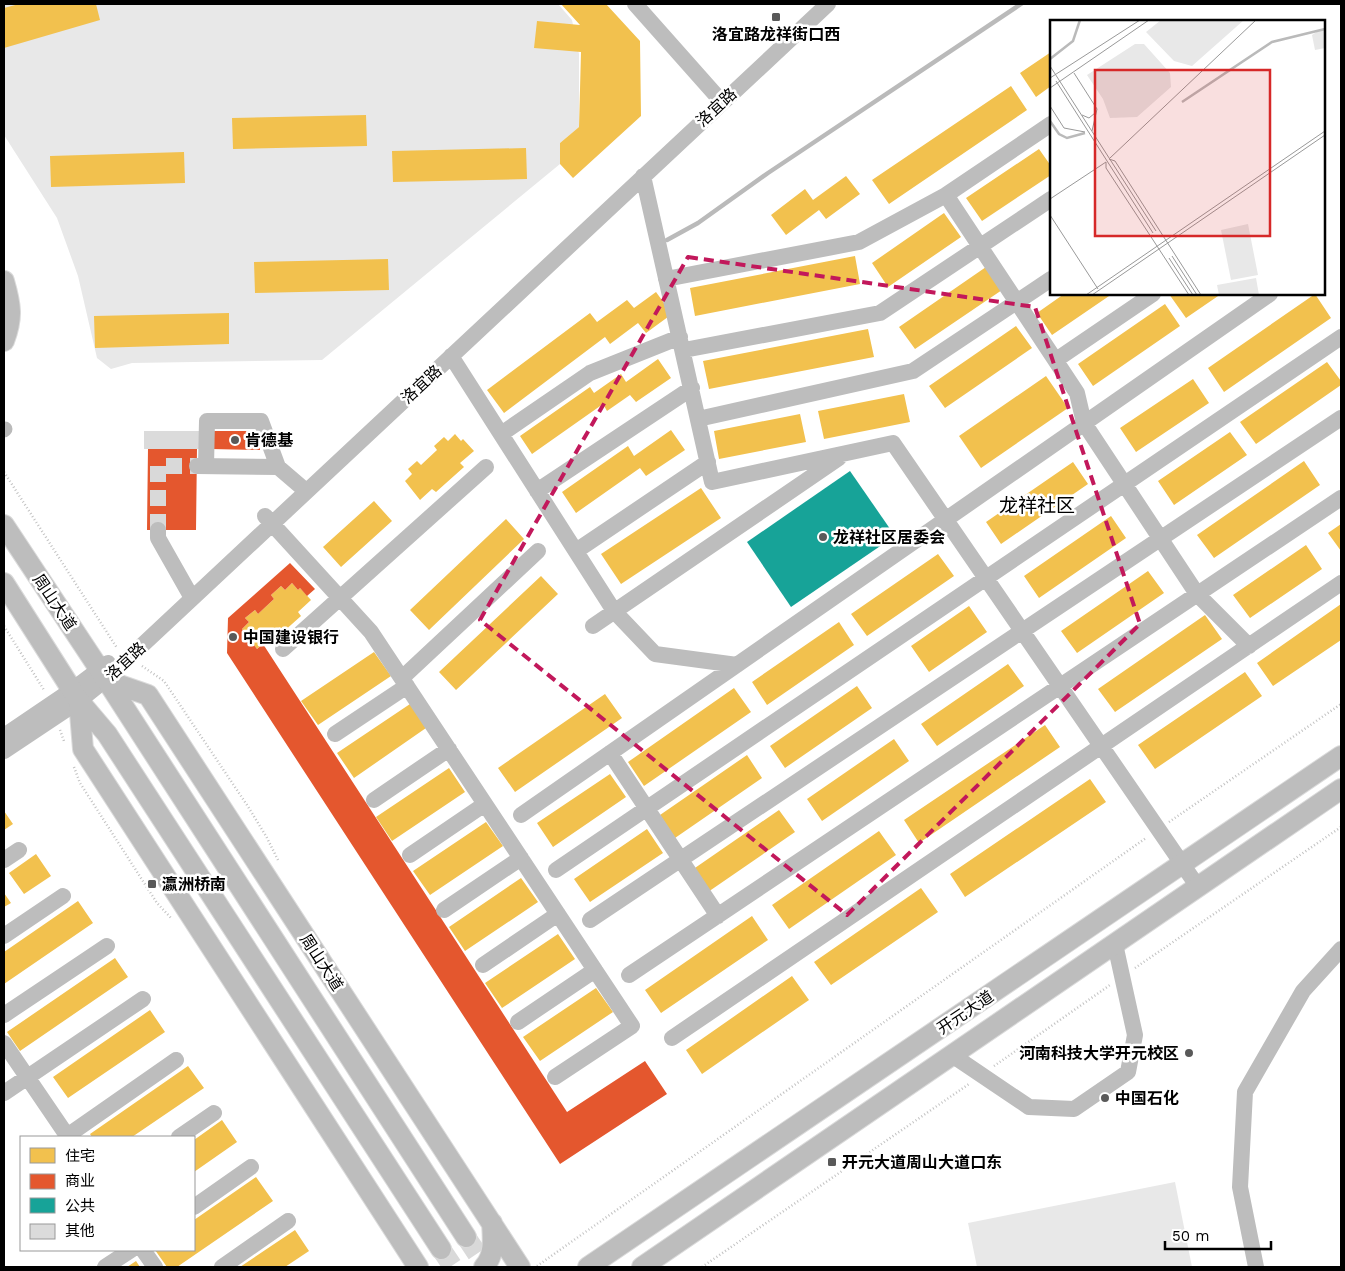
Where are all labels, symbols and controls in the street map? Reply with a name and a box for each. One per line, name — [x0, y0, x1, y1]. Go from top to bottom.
marker: 洛宜路龙祥街口西 — [770, 11, 782, 23]
inset map — [1050, 20, 1325, 295]
place label: 洛宜路龙祥街口西 — [712, 25, 840, 44]
street label: 洛宜路 — [692, 84, 740, 131]
street label: 洛宜路 — [397, 361, 445, 408]
place label: 肯德基 — [245, 431, 294, 450]
marker: 肯德基 — [229, 434, 241, 446]
district label: 龙祥社区 — [999, 494, 1075, 517]
place label: 龙祥社区居委会 — [833, 528, 945, 547]
marker: 龙祥社区居委会 — [817, 531, 829, 543]
street label: 周山大道 — [29, 570, 80, 634]
place label: 中国建设银行 — [243, 628, 339, 647]
marker: 中国建设银行 — [227, 631, 239, 643]
street label: 洛宜路 — [101, 638, 149, 685]
place label: 瀛洲桥南 — [162, 875, 226, 894]
marker: 瀛洲桥南 — [146, 878, 158, 890]
street label: 周山大道 — [296, 930, 347, 994]
street label: 开元大道 — [933, 987, 997, 1038]
place label: 河南科技大学开元校区 — [1019, 1044, 1179, 1063]
marker: 河南科技大学开元校区 — [1183, 1047, 1195, 1059]
place label: 中国石化 — [1115, 1089, 1179, 1108]
marker: 中国石化 — [1099, 1092, 1111, 1104]
legend — [20, 1136, 195, 1251]
text: 住宅 — [65, 1147, 95, 1165]
place label: 开元大道周山大道口东 — [842, 1153, 1002, 1172]
marker: 开元大道周山大道口东 — [826, 1156, 838, 1168]
text: 商业 — [65, 1172, 95, 1190]
text: 公共 — [65, 1197, 95, 1215]
scale bar — [1165, 1218, 1271, 1250]
text: 其他 — [65, 1222, 95, 1240]
text: 50 m — [1172, 1227, 1209, 1245]

